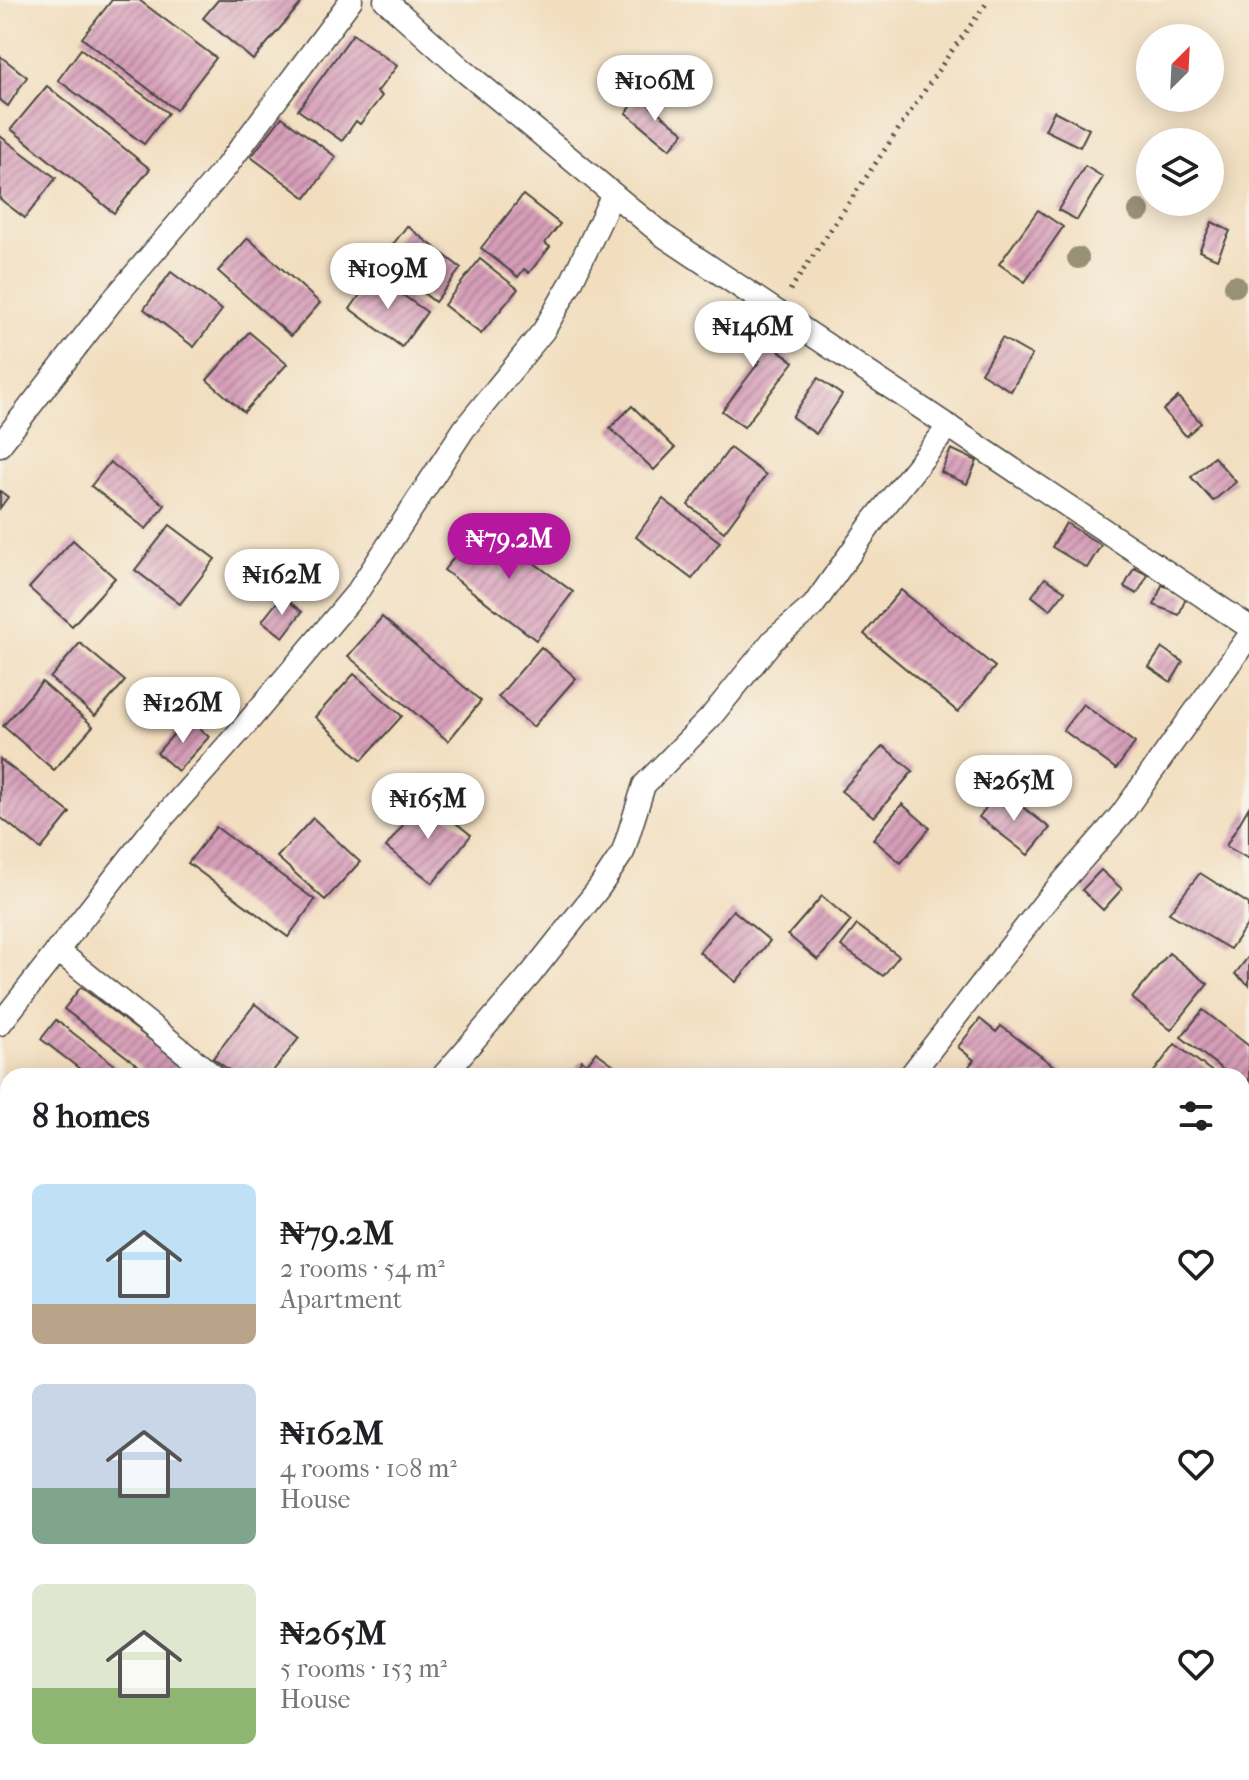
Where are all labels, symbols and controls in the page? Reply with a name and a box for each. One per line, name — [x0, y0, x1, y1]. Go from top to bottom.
north arrow — [1136, 24, 1224, 112]
map controls — [1136, 24, 1224, 216]
pin: ₦106M — [599, 55, 711, 123]
text: ₦106M — [615, 65, 695, 96]
button: layers — [1136, 128, 1224, 216]
pin: ₦109M — [332, 243, 444, 311]
text: ₦109M — [348, 253, 428, 284]
pin: ₦146M — [697, 301, 809, 369]
text: ₦146M — [712, 311, 794, 342]
pin: ₦79.2M — [444, 513, 574, 581]
text: ₦79.2M — [465, 523, 553, 554]
pin: ₦162M — [226, 549, 338, 617]
text: ₦162M — [242, 559, 322, 590]
pin: ₦126M — [127, 677, 239, 745]
text: ₦126M — [143, 687, 223, 718]
pin: ₦265M — [958, 755, 1070, 823]
text: ₦265M — [973, 765, 1055, 796]
pin: ₦165M — [372, 773, 484, 841]
text: ₦165M — [389, 783, 467, 814]
icon: filters — [1174, 1094, 1218, 1138]
text: 8 homes — [32, 1096, 150, 1136]
text: ₦79.2M — [280, 1213, 394, 1253]
icon: home — [96, 1216, 192, 1312]
icon: heart — [1174, 1242, 1218, 1286]
text: 2 rooms · 54 m² — [280, 1253, 445, 1284]
text: Apartment — [280, 1284, 402, 1315]
text: ₦162M — [280, 1413, 384, 1453]
icon: home — [96, 1416, 192, 1512]
icon: heart — [1174, 1442, 1218, 1486]
text: 4 rooms · 108 m² — [280, 1453, 457, 1484]
text: House — [280, 1484, 350, 1515]
text: ₦265M — [280, 1613, 386, 1653]
icon: home — [96, 1616, 192, 1712]
icon: heart — [1174, 1642, 1218, 1686]
text: 5 rooms · 153 m² — [280, 1653, 447, 1684]
text: House — [280, 1684, 350, 1715]

